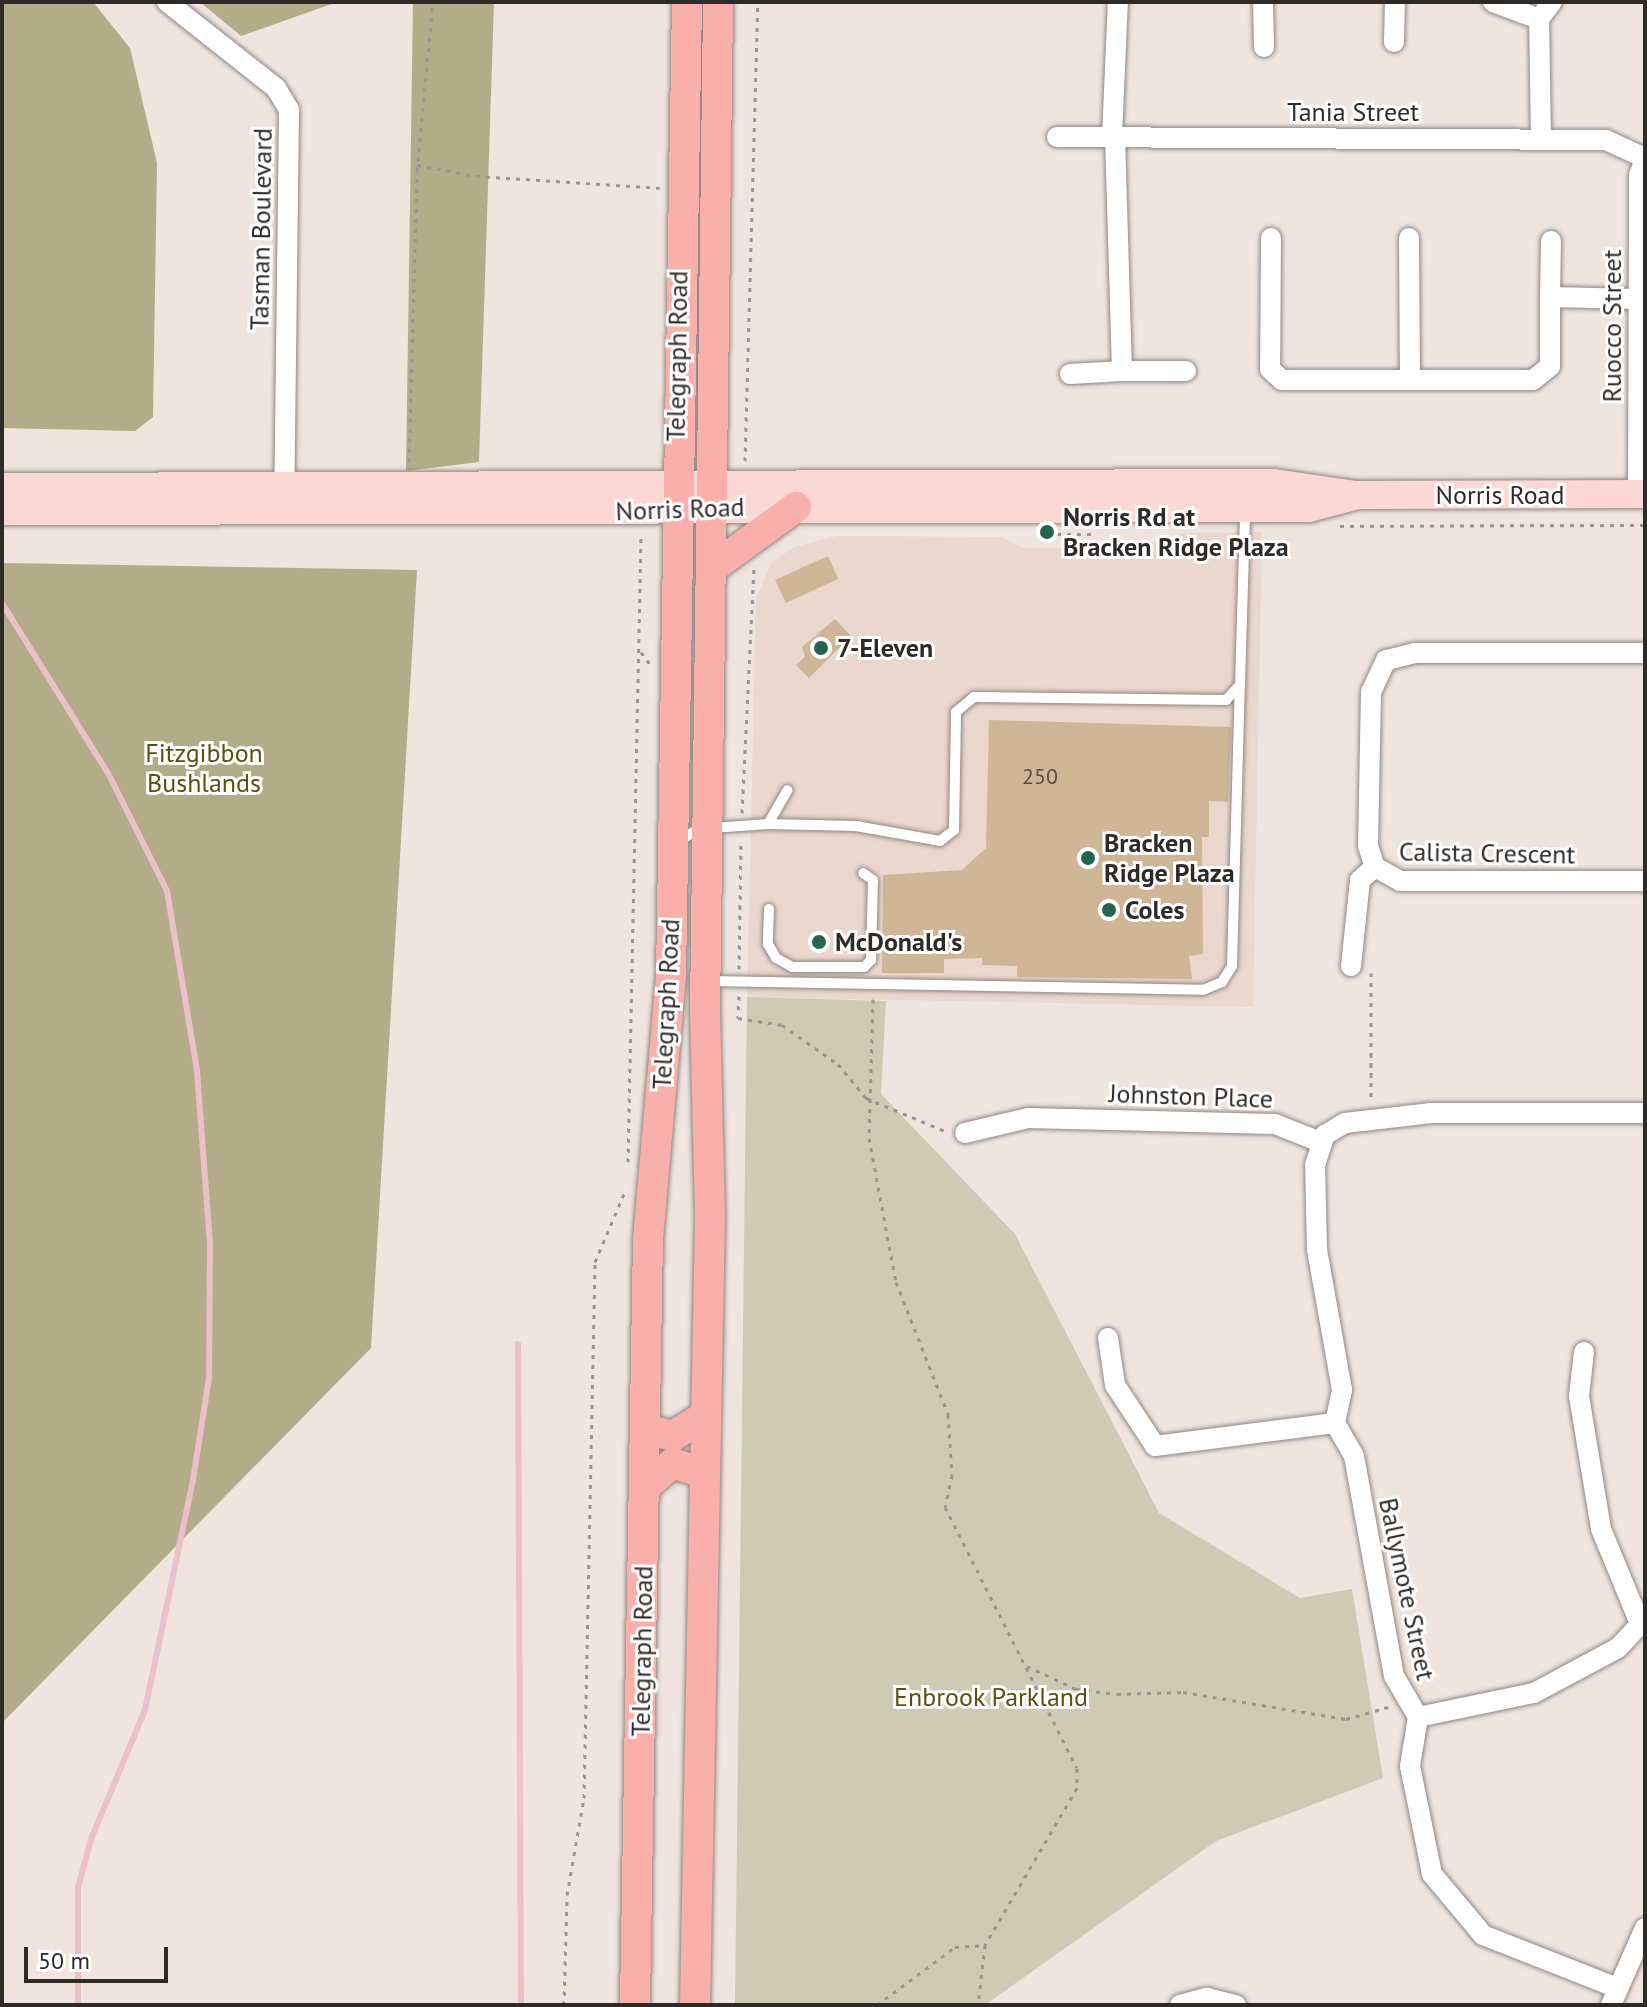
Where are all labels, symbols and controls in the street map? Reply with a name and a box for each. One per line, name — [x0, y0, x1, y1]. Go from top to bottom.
street label: Tania Street — [1287, 96, 1419, 128]
street label: Tasman Boulevard — [244, 128, 278, 330]
street label: Ruocco Street — [1596, 250, 1628, 402]
street label: Telegraph Road — [660, 270, 694, 442]
street label: Norris Road — [1435, 479, 1565, 511]
street label: Norris Road — [615, 491, 745, 527]
place label: Norris Rd at Bracken Ridge Plaza — [1063, 501, 1289, 562]
marker: Norris Rd at Bracken Ridge Plaza — [1038, 523, 1056, 541]
place label: 7-Eleven — [837, 632, 933, 664]
marker: 7-Eleven — [812, 639, 830, 657]
park label: Fitzgibbon Bushlands — [145, 737, 263, 798]
house number: 250 — [1022, 764, 1058, 790]
place label: Bracken Ridge Plaza — [1104, 827, 1235, 888]
street label: Calista Crescent — [1399, 836, 1575, 870]
marker: Bracken Ridge Plaza — [1079, 849, 1097, 867]
place label: Coles — [1125, 894, 1184, 926]
marker: Coles — [1100, 901, 1118, 919]
street label: Telegraph Road — [646, 918, 686, 1090]
place label: McDonald's — [835, 926, 962, 958]
marker: McDonald's — [810, 933, 828, 951]
street label: Johnston Place — [1109, 1078, 1273, 1114]
street label: Ballymote Street — [1372, 1495, 1442, 1683]
street label: Telegraph Road — [625, 1565, 659, 1737]
park label: Enbrook Parkland — [894, 1681, 1088, 1713]
scale bar — [28, 1931, 172, 1981]
text: 50 m — [38, 1945, 90, 1976]

